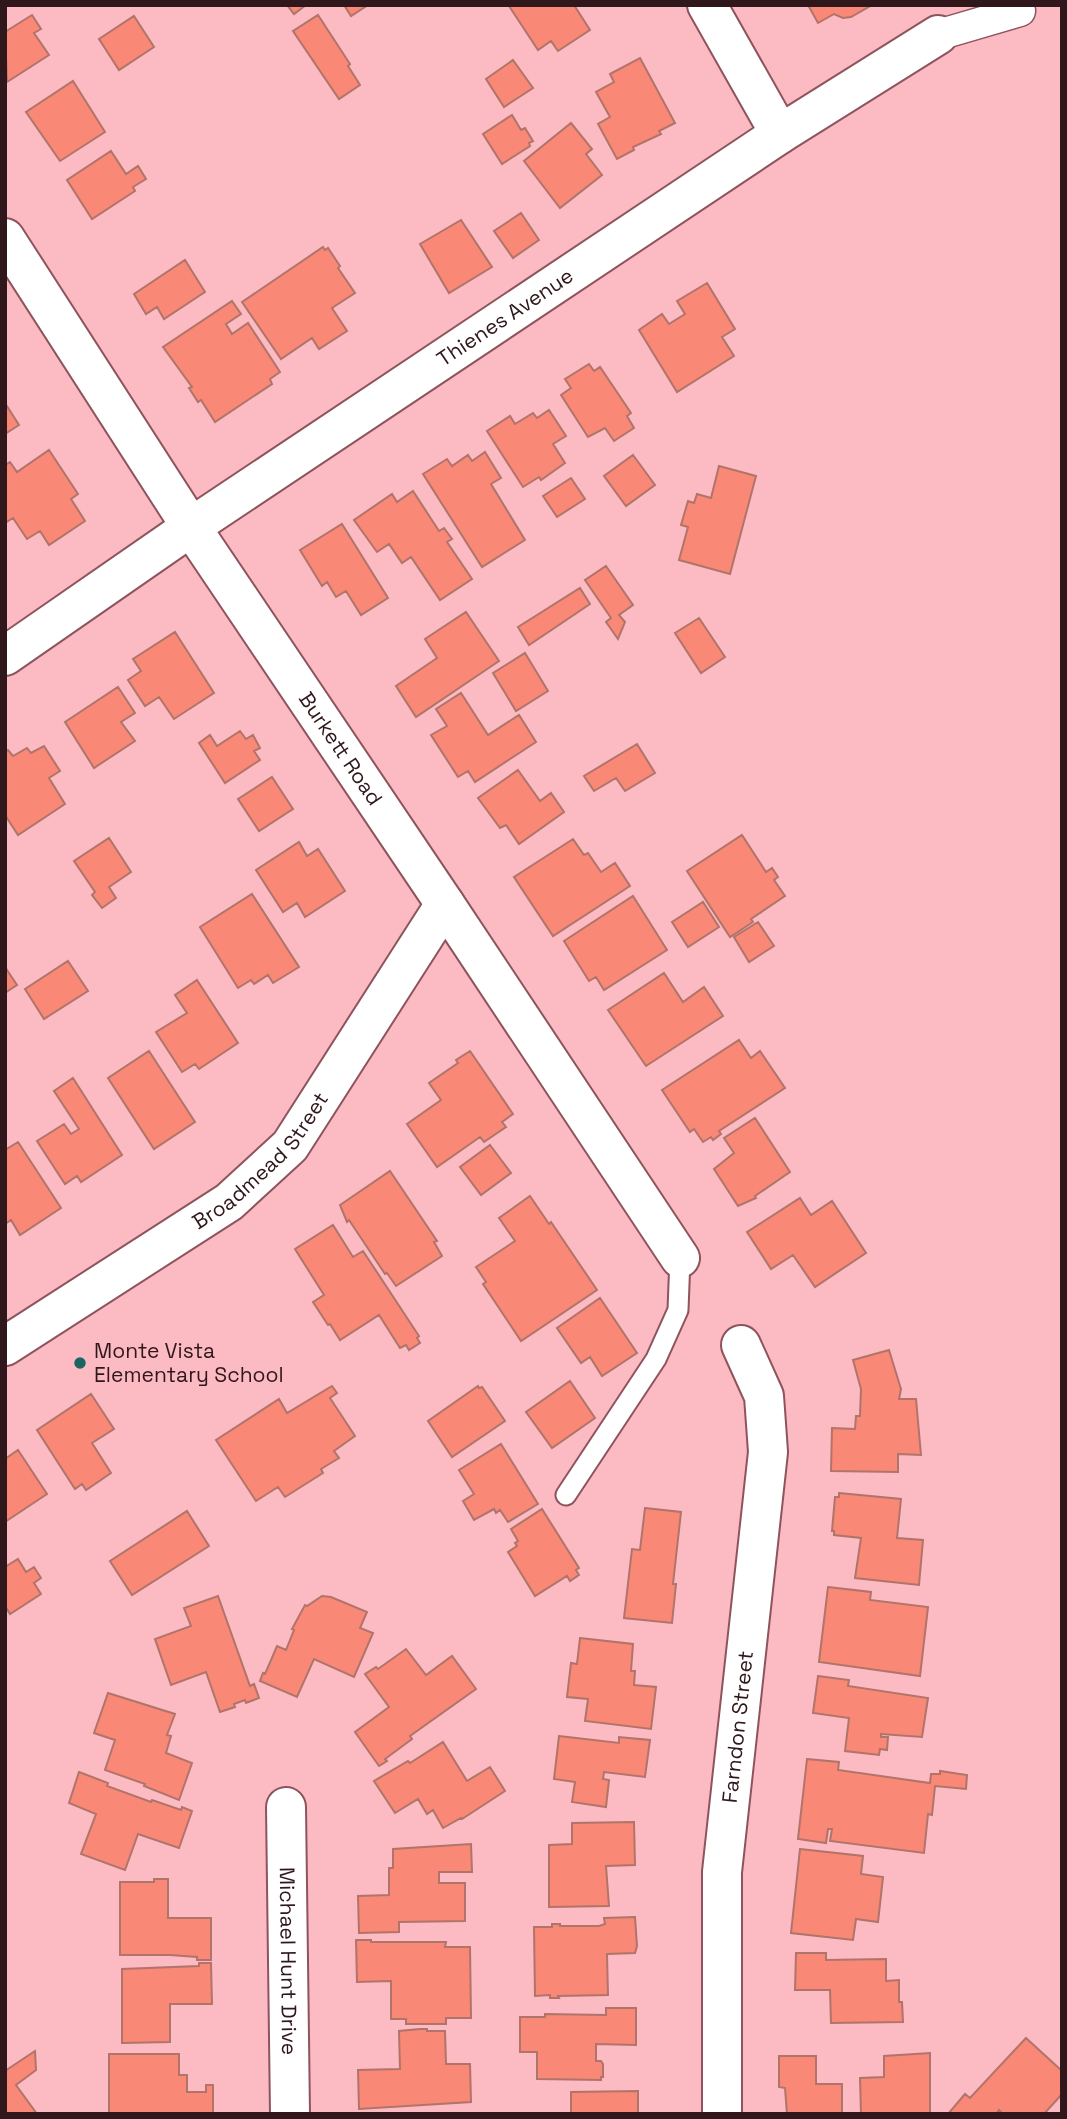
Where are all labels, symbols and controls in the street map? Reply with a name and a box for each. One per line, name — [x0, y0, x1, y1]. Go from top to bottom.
street label: Thienes Avenue — [431, 262, 578, 372]
street label: Burkett Road — [293, 686, 389, 810]
street label: Broadmead Street — [187, 1087, 334, 1235]
place label: Monte Vista Elementary School — [94, 1337, 284, 1388]
marker: Monte Vista Elementary School — [72, 1355, 88, 1371]
street label: Farndon Street — [716, 1649, 759, 1804]
street label: Michael Hunt Drive — [274, 1867, 303, 2055]

